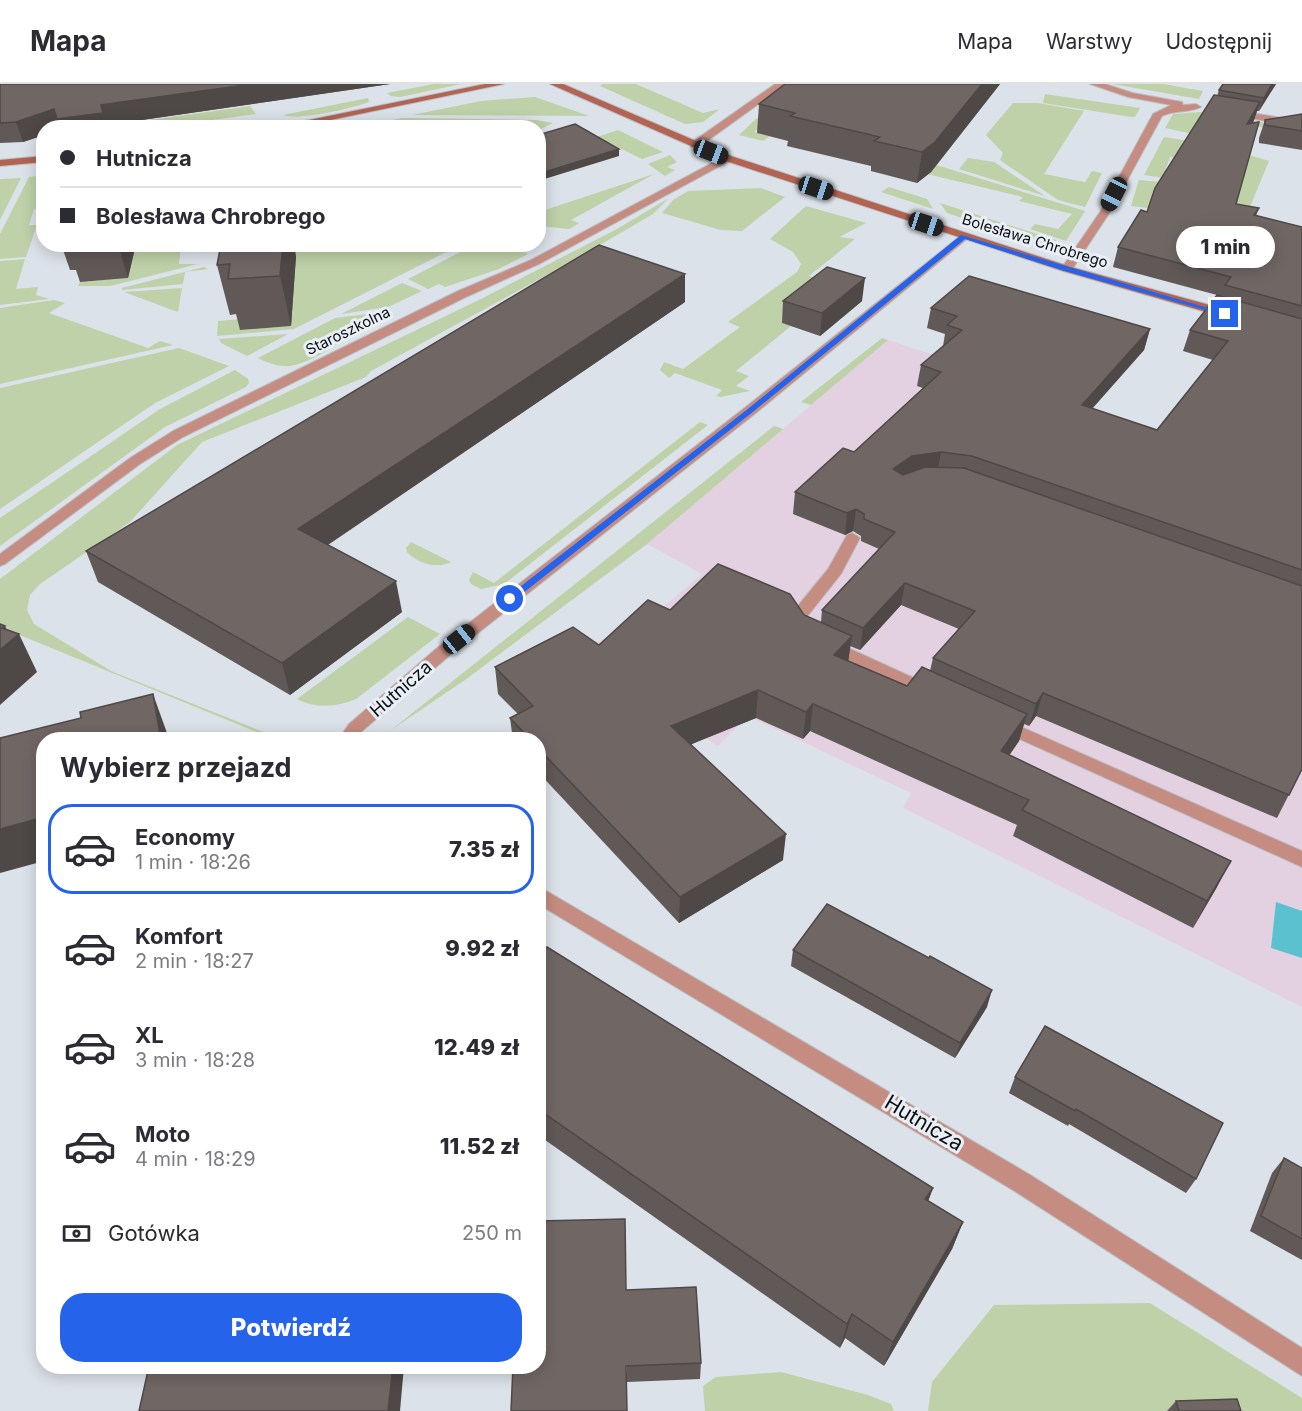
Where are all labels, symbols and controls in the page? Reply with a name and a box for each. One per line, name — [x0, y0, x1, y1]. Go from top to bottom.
text: Mapa — [30, 24, 107, 58]
text: Mapa — [957, 29, 1013, 54]
text: Warstwy — [1046, 29, 1132, 54]
text: Udostępnij — [1165, 29, 1272, 54]
car — [691, 137, 731, 167]
text: Hutnicza — [96, 145, 192, 171]
car — [796, 174, 836, 202]
car — [1098, 174, 1130, 214]
text: Bolesława Chrobrego — [96, 203, 325, 229]
street label: Bolesława Chrobrego — [960, 209, 1111, 272]
car — [906, 210, 946, 238]
callout: 1 min — [1176, 227, 1274, 269]
text: 1 min — [1200, 235, 1251, 259]
route end — [1211, 300, 1238, 327]
street label: Staroszkolna — [303, 302, 393, 359]
route start — [496, 585, 523, 612]
car — [439, 621, 479, 657]
street label: Hutnicza — [365, 656, 436, 721]
text: Wybierz przejazd — [60, 751, 292, 784]
icon: car — [63, 822, 117, 876]
text: Economy — [135, 824, 235, 850]
text: 7.35 zł — [449, 836, 519, 862]
text: 1 min · 18:26 — [135, 850, 251, 874]
icon: car — [63, 921, 117, 975]
text: Komfort — [135, 923, 223, 949]
text: 9.92 zł — [445, 935, 519, 961]
text: 2 min · 18:27 — [135, 949, 254, 973]
icon: car — [63, 1020, 117, 1074]
text: XL — [135, 1022, 164, 1048]
text: 12.49 zł — [434, 1034, 519, 1060]
text: 3 min · 18:28 — [135, 1048, 255, 1072]
street label: Hutnicza — [880, 1089, 968, 1156]
icon: car — [63, 1119, 117, 1173]
text: Moto — [135, 1121, 190, 1147]
text: 11.52 zł — [440, 1133, 519, 1159]
text: 4 min · 18:29 — [135, 1147, 256, 1171]
icon: cash — [60, 1217, 93, 1250]
text: Gotówka — [108, 1220, 200, 1246]
text: 250 m — [462, 1221, 522, 1245]
button: Potwierdź — [60, 1293, 522, 1362]

